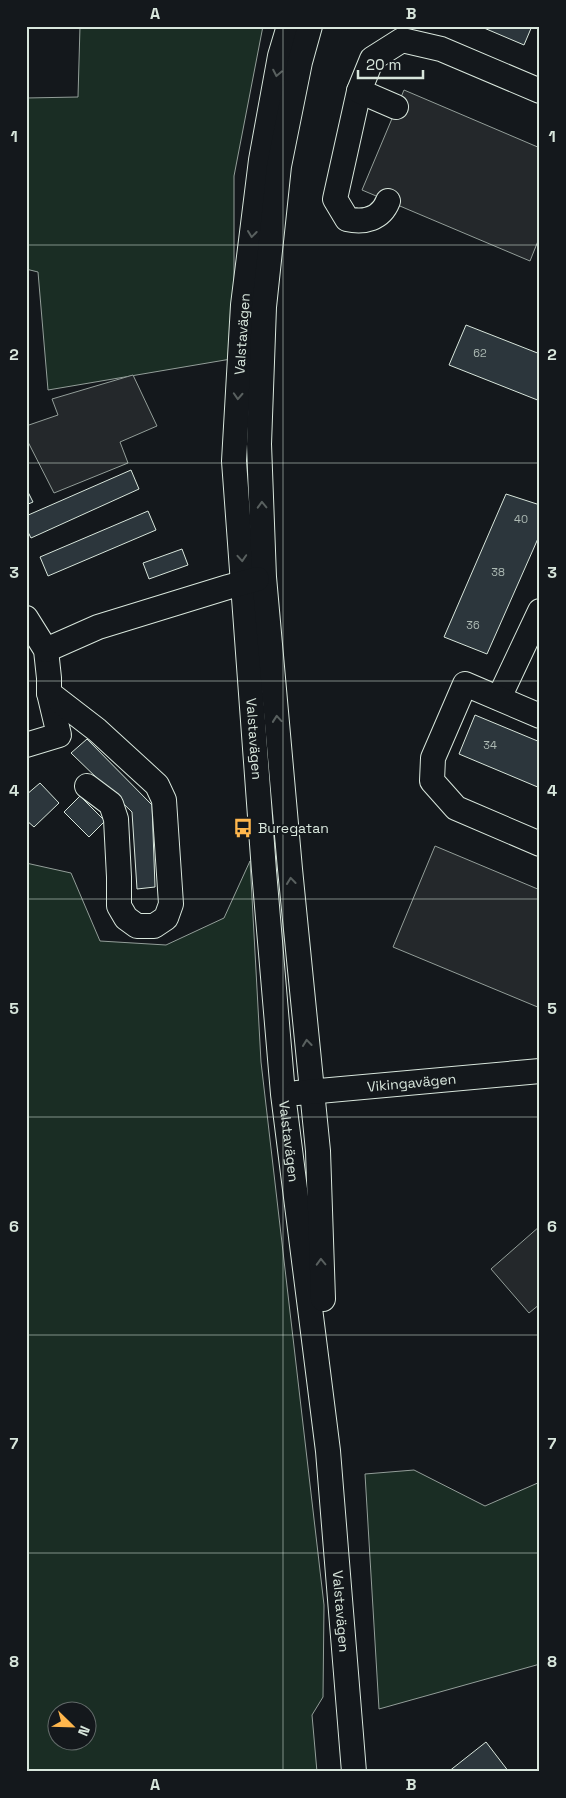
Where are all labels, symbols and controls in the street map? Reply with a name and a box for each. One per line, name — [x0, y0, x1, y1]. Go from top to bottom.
text: A — [150, 3, 160, 24]
text: B — [406, 3, 416, 24]
scale bar — [358, 48, 424, 80]
text: 20 m — [366, 55, 401, 74]
one-way arrow — [272, 69, 283, 78]
text: 1 — [10, 126, 18, 147]
text: 1 — [548, 126, 556, 147]
one-way arrow — [247, 230, 258, 238]
street label: Valstavägen — [230, 292, 254, 376]
text: 2 — [9, 344, 19, 365]
text: 2 — [547, 344, 557, 365]
house number: 62 — [473, 346, 487, 360]
one-way arrow — [232, 392, 243, 400]
one-way arrow — [256, 501, 267, 509]
house number: 40 — [514, 512, 528, 526]
one-way arrow — [236, 554, 247, 562]
text: 3 — [9, 562, 19, 583]
text: 3 — [547, 562, 557, 583]
house number: 38 — [491, 565, 505, 579]
house number: 36 — [466, 618, 480, 632]
street label: Valstavägen — [242, 697, 266, 780]
one-way arrow — [272, 715, 283, 723]
house number: 34 — [483, 738, 497, 752]
text: 4 — [9, 780, 19, 801]
text: 4 — [547, 780, 557, 801]
bus stop icon: Buregatan — [232, 817, 254, 839]
place label: Buregatan — [258, 819, 329, 837]
one-way arrow — [286, 877, 297, 885]
text: 5 — [9, 998, 19, 1019]
text: 5 — [547, 998, 557, 1019]
one-way arrow — [302, 1039, 313, 1047]
street label: Vikingavägen — [366, 1070, 457, 1096]
street label: Valstavägen — [275, 1099, 303, 1183]
text: 6 — [9, 1216, 19, 1237]
text: 6 — [547, 1216, 557, 1237]
one-way arrow — [316, 1258, 327, 1266]
text: 7 — [10, 1433, 19, 1454]
text: 7 — [548, 1433, 557, 1454]
street label: Valstavägen — [329, 1570, 353, 1653]
text: 8 — [9, 1651, 19, 1672]
text: 8 — [547, 1651, 557, 1672]
north arrow — [48, 1700, 98, 1750]
text: N — [74, 1723, 94, 1739]
text: A — [150, 1774, 160, 1795]
text: B — [406, 1774, 416, 1795]

